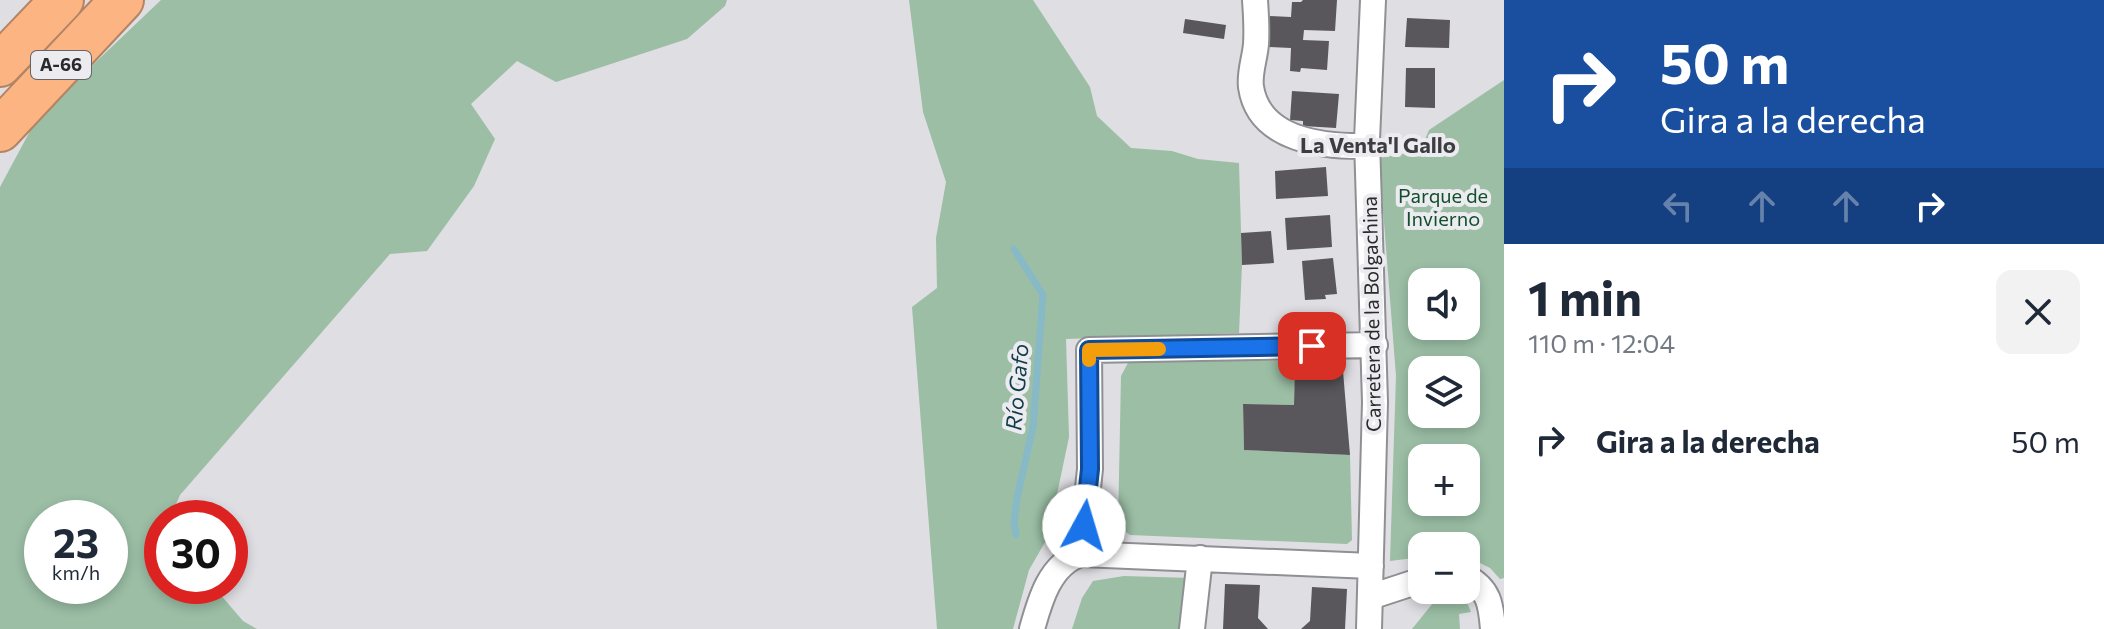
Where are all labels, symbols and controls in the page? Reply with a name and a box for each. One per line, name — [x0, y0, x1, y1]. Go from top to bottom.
text: 50 m — [1660, 27, 1789, 96]
icon: right — [1528, 32, 1632, 136]
road number: A-66 — [31, 51, 91, 79]
text: Gira a la derecha — [1660, 96, 1926, 140]
district label: La Venta'l Gallo — [1300, 131, 1456, 158]
park label: Parque de Invierno — [1398, 183, 1488, 230]
icon: left — [1656, 184, 1700, 228]
icon: ahead — [1740, 184, 1784, 228]
icon: ahead — [1824, 184, 1868, 228]
icon: right — [1908, 184, 1952, 228]
street label: Carretera de la Bolgachina — [1357, 196, 1385, 432]
text: 1 min — [1528, 267, 1642, 326]
map controls — [1408, 268, 1480, 604]
button: sound — [1408, 268, 1480, 340]
button: close — [1996, 270, 2080, 354]
pin — [1278, 312, 1346, 380]
icon: arrive — [1290, 324, 1334, 368]
text: 110 m · 12:04 — [1528, 327, 1675, 358]
water label: Río Gafo — [999, 343, 1034, 431]
button: layers — [1408, 356, 1480, 428]
icon: right — [1528, 418, 1572, 462]
text: Gira a la derecha — [1596, 422, 1820, 459]
text: 50 m — [2011, 422, 2080, 459]
button: + — [1408, 444, 1480, 516]
position arrow — [1042, 484, 1126, 568]
speed limit sign: 30 — [144, 500, 248, 604]
text: 23 — [53, 517, 99, 566]
button: − — [1408, 532, 1480, 604]
text: km/h — [52, 560, 100, 584]

